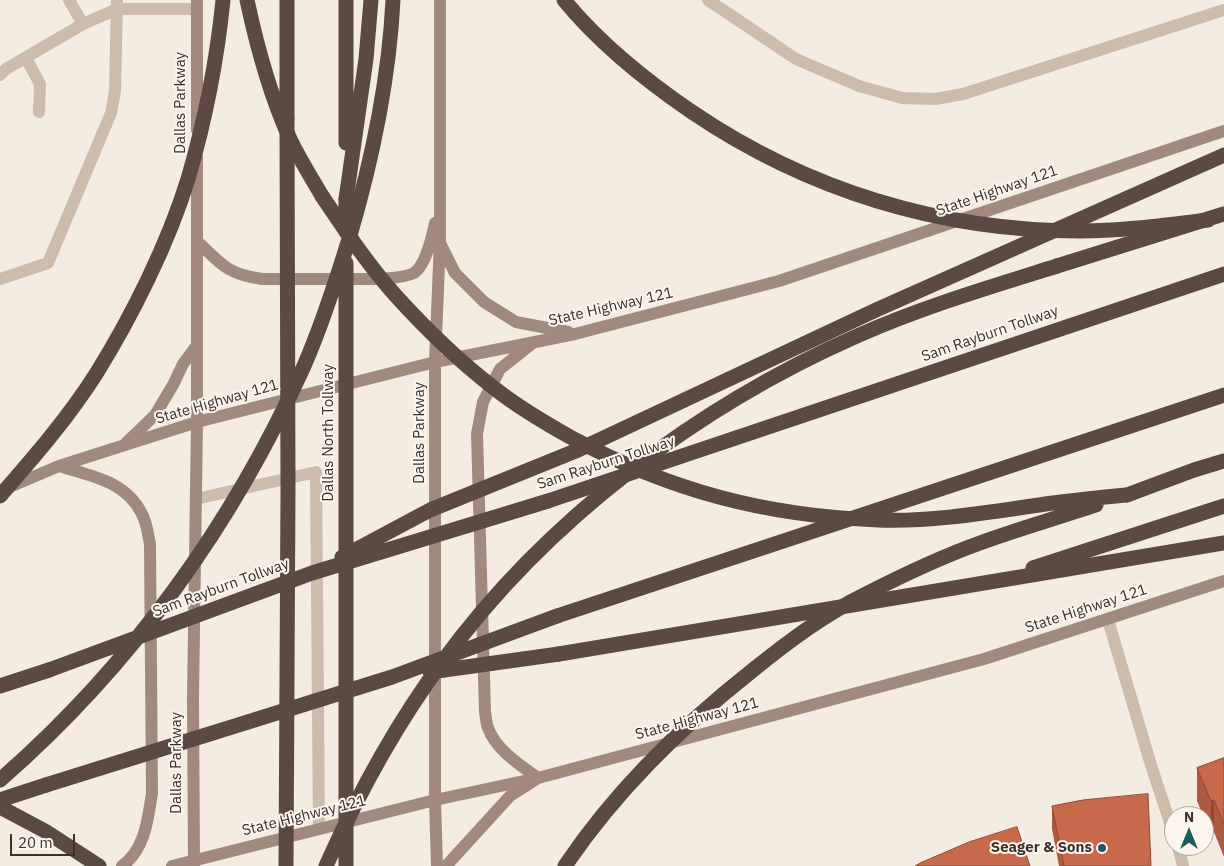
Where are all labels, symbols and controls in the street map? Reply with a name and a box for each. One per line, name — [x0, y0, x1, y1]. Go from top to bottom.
street label: Dallas Parkway — [172, 52, 190, 154]
street label: State Highway 121 — [934, 162, 1060, 220]
street label: State Highway 121 — [547, 284, 675, 330]
street label: Sam Rayburn Tollway — [919, 302, 1061, 366]
street label: Dallas North Tollway — [320, 364, 338, 502]
street label: State Highway 121 — [153, 376, 281, 428]
street label: Dallas Parkway — [411, 382, 429, 484]
street label: Sam Rayburn Tollway — [535, 432, 677, 494]
street label: Sam Rayburn Tollway — [150, 555, 292, 621]
street label: State Highway 121 — [1023, 581, 1149, 637]
street label: State Highway 121 — [633, 694, 761, 744]
street label: Dallas Parkway — [168, 712, 186, 814]
street label: State Highway 121 — [240, 792, 368, 840]
north arrow — [1164, 806, 1214, 856]
text: N — [1184, 808, 1194, 826]
scale bar — [12, 824, 78, 856]
text: 20 m — [18, 833, 53, 852]
place label: Seager & Sons — [991, 839, 1092, 857]
marker: Seager & Sons — [1096, 842, 1108, 854]

